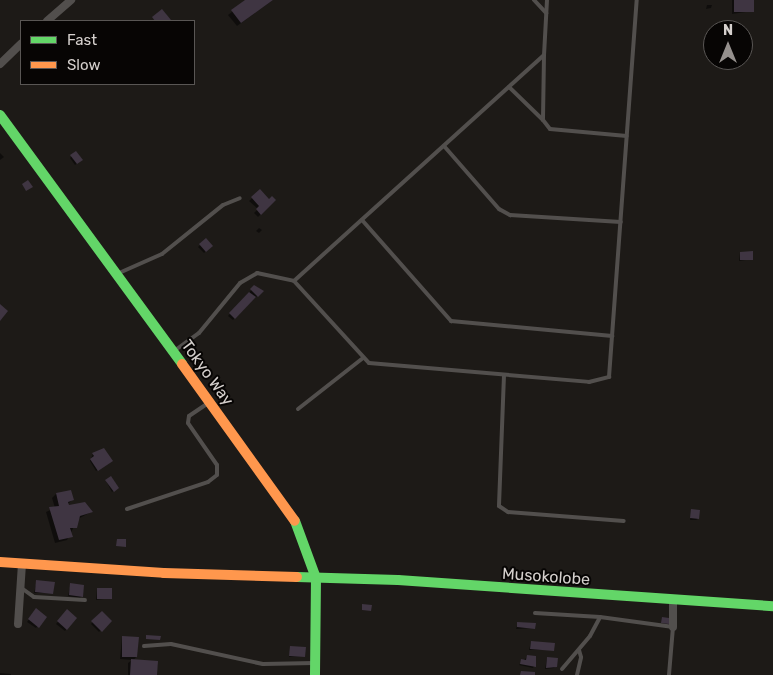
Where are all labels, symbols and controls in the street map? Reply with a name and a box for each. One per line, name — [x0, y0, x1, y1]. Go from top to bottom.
legend — [20, 20, 195, 85]
north arrow — [703, 20, 753, 70]
text: N — [723, 22, 733, 39]
text: Fast — [67, 31, 97, 49]
text: Slow — [67, 56, 100, 74]
street label: Tokyo Way — [177, 336, 237, 410]
street label: Musokolobe — [501, 564, 591, 590]

